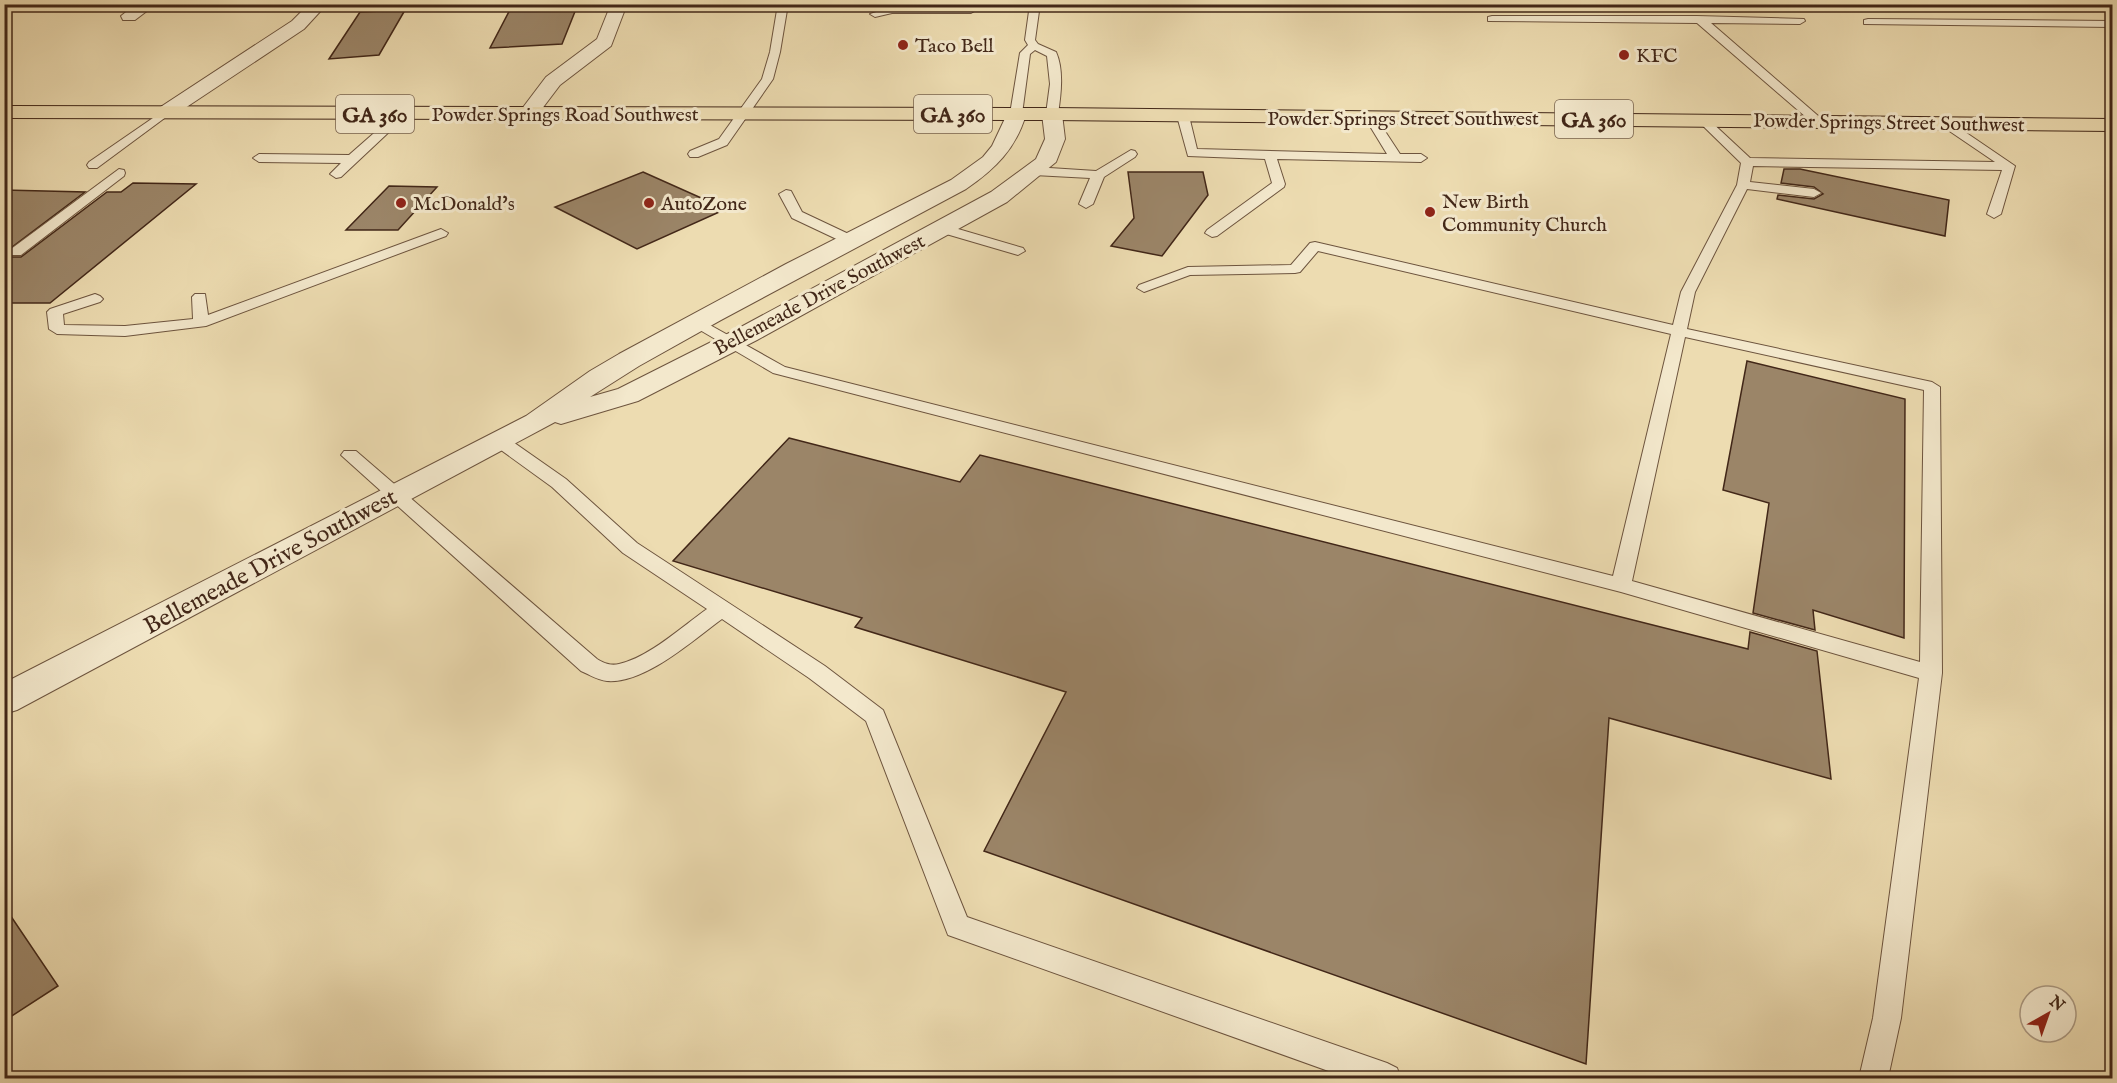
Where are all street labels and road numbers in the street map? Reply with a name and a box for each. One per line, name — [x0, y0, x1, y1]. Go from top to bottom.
road number: GA 360 — [336, 95, 414, 133]
road number: GA 360 — [914, 95, 992, 133]
road number: GA 360 — [1555, 100, 1633, 138]
street label: Powder Springs Road Southwest — [431, 103, 699, 128]
street label: Powder Springs Street Southwest — [1267, 107, 1539, 132]
street label: Powder Springs Street Southwest — [1753, 109, 2025, 138]
street label: Bellemeade Drive Southwest — [710, 229, 930, 362]
street label: Bellemeade Drive Southwest — [139, 482, 403, 642]

